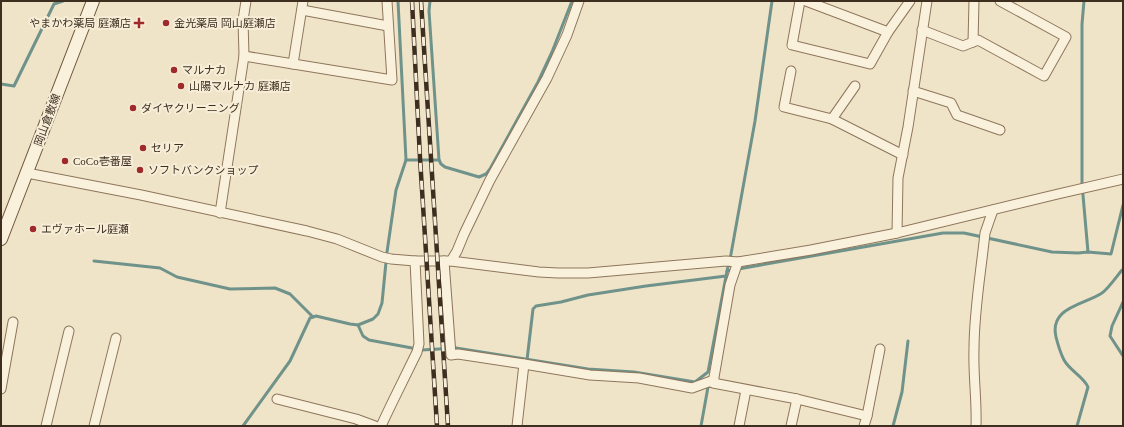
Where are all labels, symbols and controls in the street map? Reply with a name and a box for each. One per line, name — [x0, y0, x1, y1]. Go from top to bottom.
place label: やまかわ薬局 庭瀬店 — [29, 17, 131, 29]
place label: 金光薬局 岡山庭瀬店 — [174, 17, 276, 29]
marker: やまかわ薬局 庭瀬店 — [134, 18, 144, 28]
marker: 金光薬局 岡山庭瀬店 — [161, 18, 171, 28]
place label: マルナカ — [182, 64, 226, 76]
marker: マルナカ — [169, 65, 179, 75]
place label: 山陽マルナカ 庭瀬店 — [189, 80, 291, 92]
marker: 山陽マルナカ 庭瀬店 — [176, 81, 186, 91]
street label: 岡山倉敷線 — [32, 92, 62, 148]
place label: ダイヤクリーニング — [141, 102, 240, 114]
marker: ダイヤクリーニング — [128, 103, 138, 113]
place label: セリア — [151, 142, 184, 154]
marker: セリア — [138, 143, 148, 153]
place label: CoCo壱番屋 — [73, 155, 132, 167]
marker: CoCo壱番屋 — [60, 156, 70, 166]
place label: ソフトバンクショップ — [148, 164, 259, 176]
marker: ソフトバンクショップ — [135, 165, 145, 175]
place label: エヴァホール庭瀬 — [41, 223, 129, 235]
marker: エヴァホール庭瀬 — [28, 224, 38, 234]

